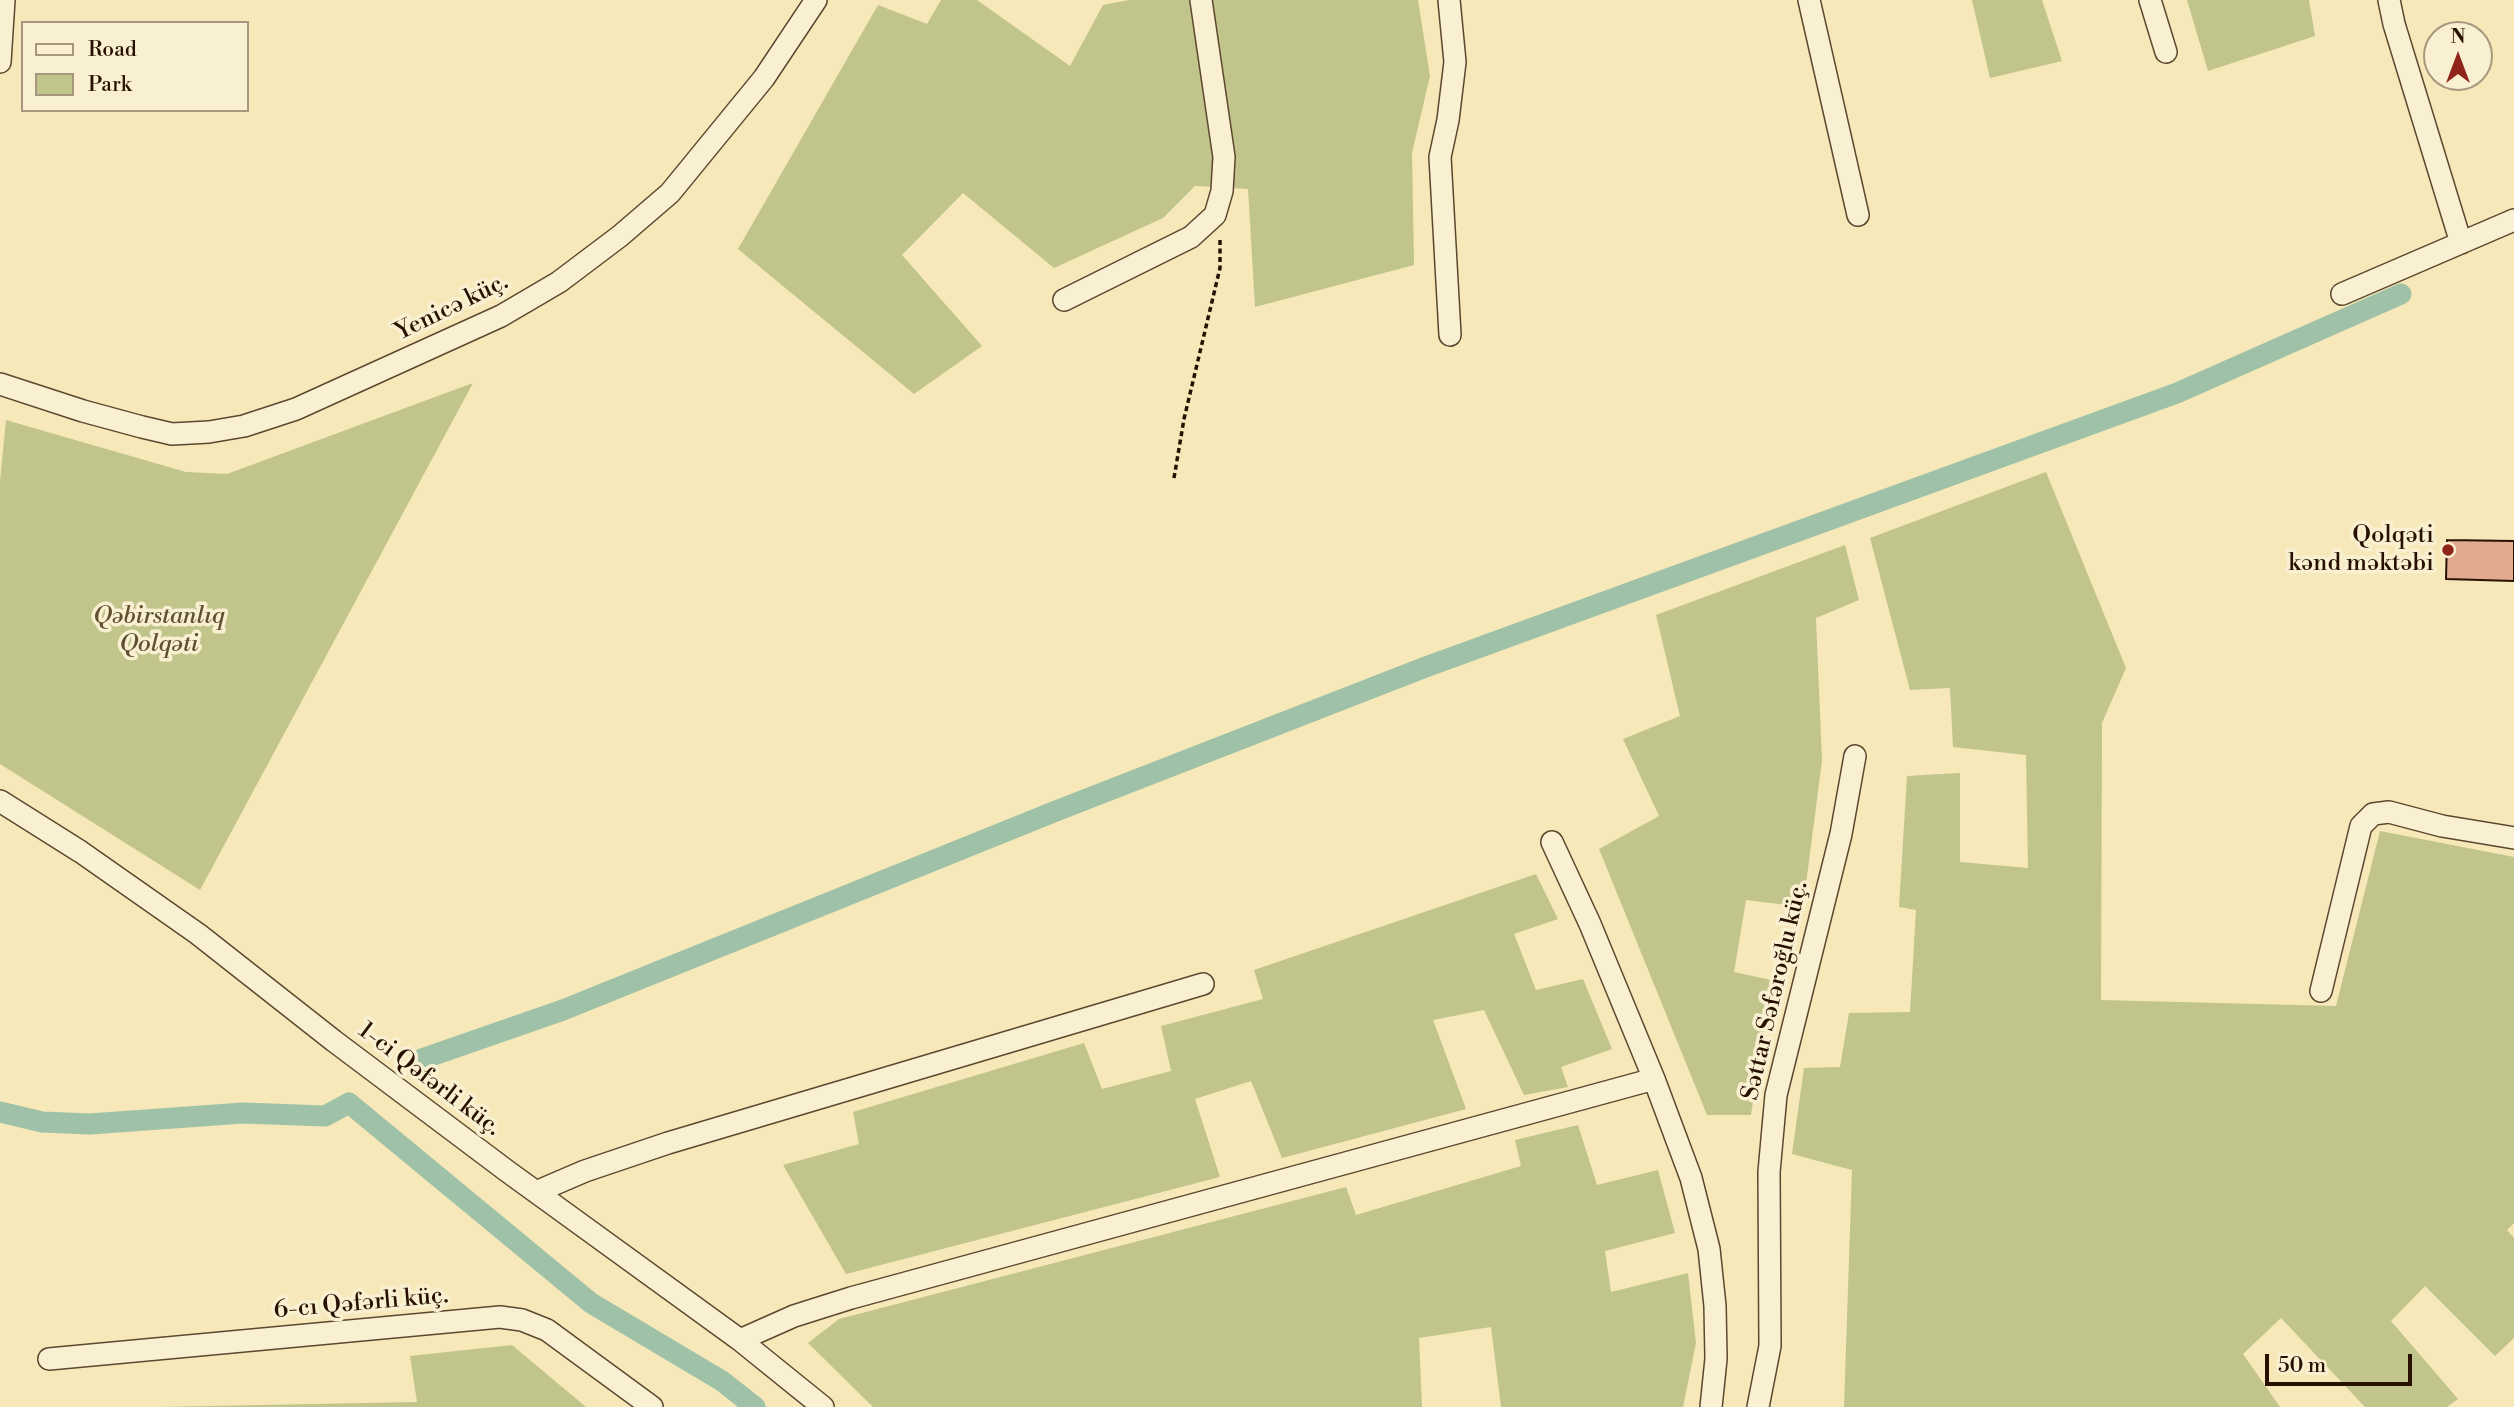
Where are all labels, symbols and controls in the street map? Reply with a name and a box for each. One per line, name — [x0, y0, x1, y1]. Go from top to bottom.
legend — [21, 21, 248, 112]
north arrow — [2423, 21, 2493, 91]
text: N — [2450, 25, 2466, 49]
text: Road — [88, 37, 137, 63]
text: Park — [88, 72, 132, 98]
street label: Yenicə küç. — [391, 268, 513, 348]
place label: Qolqəti kənd məktəbi — [2288, 522, 2434, 578]
marker: Qolqəti kənd məktəbi — [2440, 542, 2456, 558]
park label: Qəbirstanlıq Qolqəti — [93, 603, 225, 659]
street label: Səttar Səfəroğlu küç. — [1737, 879, 1815, 1103]
street label: 1-ci Qəfərli küç. — [352, 1017, 506, 1143]
street label: 6-cı Qəfərli küç. — [272, 1282, 450, 1326]
scale bar — [2269, 1340, 2416, 1384]
text: 50 m — [2278, 1353, 2326, 1379]

